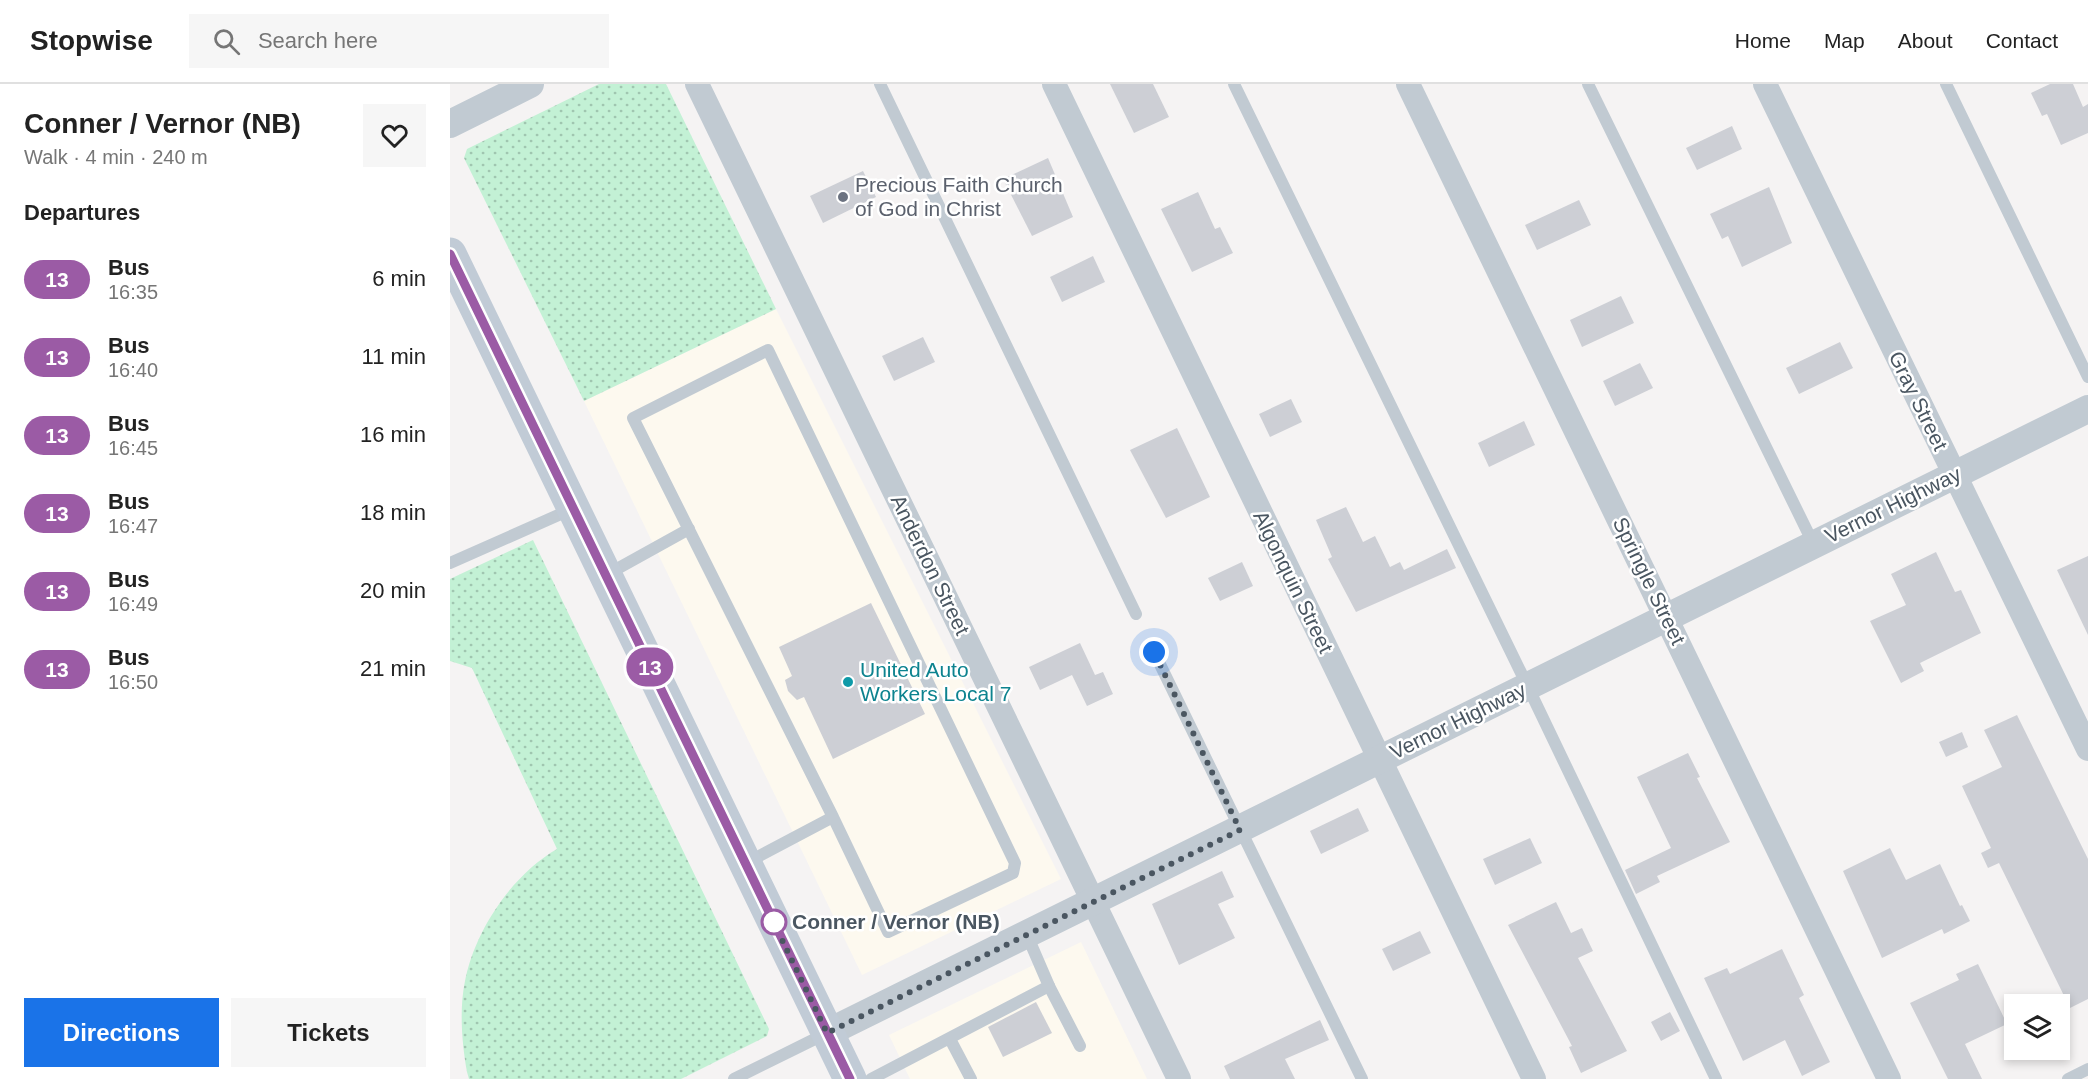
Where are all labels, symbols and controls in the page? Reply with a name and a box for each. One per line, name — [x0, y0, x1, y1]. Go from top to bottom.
search box — [189, 14, 609, 68]
text: Stopwise — [30, 25, 153, 56]
icon: search — [210, 25, 243, 58]
text: Search here — [258, 28, 378, 53]
text: Home — [1735, 29, 1791, 52]
text: Map — [1824, 29, 1865, 52]
text: About — [1898, 29, 1953, 52]
text: Contact — [1986, 29, 2058, 52]
button: heart — [363, 104, 426, 167]
text: Conner / Vernor (NB) — [24, 108, 301, 139]
text: Walk · 4 min · 240 m — [24, 146, 208, 168]
place label: Precious Faith Church of God in Christ — [855, 173, 1063, 220]
marker: Precious Faith Church of God in Christ — [836, 190, 850, 204]
text: Departures — [24, 200, 140, 225]
text: Bus — [108, 255, 150, 280]
text: 6 min — [372, 266, 426, 291]
text: 13 — [45, 268, 69, 291]
text: 16:35 — [108, 281, 158, 303]
text: Bus — [108, 333, 150, 358]
text: 11 min — [362, 344, 426, 369]
text: 13 — [45, 346, 69, 369]
street label: Gray Street — [1885, 347, 1952, 454]
text: 16:40 — [108, 359, 158, 381]
text: Bus — [108, 411, 150, 436]
text: 16 min — [360, 422, 426, 447]
text: 13 — [45, 424, 69, 447]
text: 16:45 — [108, 437, 158, 459]
street label: Vernor Highway — [1821, 462, 1965, 547]
text: Bus — [108, 489, 150, 514]
street label: Anderdon Street — [887, 491, 974, 639]
text: 18 min — [360, 500, 426, 525]
text: 13 — [45, 502, 69, 525]
street label: Algonquin Street — [1249, 507, 1338, 657]
street label: Springle Street — [1609, 513, 1690, 648]
text: 16:47 — [108, 515, 158, 537]
text: Bus — [108, 567, 150, 592]
text: 20 min — [360, 578, 426, 603]
text: 13 — [45, 580, 69, 603]
text: 16:49 — [108, 593, 158, 615]
your location — [1139, 637, 1169, 667]
text: Bus — [108, 645, 150, 670]
line badge: 13 — [623, 648, 677, 686]
text: 21 min — [360, 656, 426, 681]
text: 13 — [638, 656, 662, 679]
text: 13 — [45, 658, 69, 681]
place label: United Auto Workers Local 7 — [860, 658, 1011, 705]
text: 16:50 — [108, 671, 158, 693]
marker: United Auto Workers Local 7 — [841, 675, 855, 689]
street label: Vernor Highway — [1386, 678, 1530, 763]
marker: Conner / Vernor (NB) — [761, 909, 787, 935]
place label: Conner / Vernor (NB) — [792, 910, 1000, 933]
map controls — [2004, 994, 2070, 1060]
button: layers — [2004, 994, 2070, 1060]
button: Directions — [24, 998, 219, 1067]
button: Tickets — [231, 998, 426, 1067]

